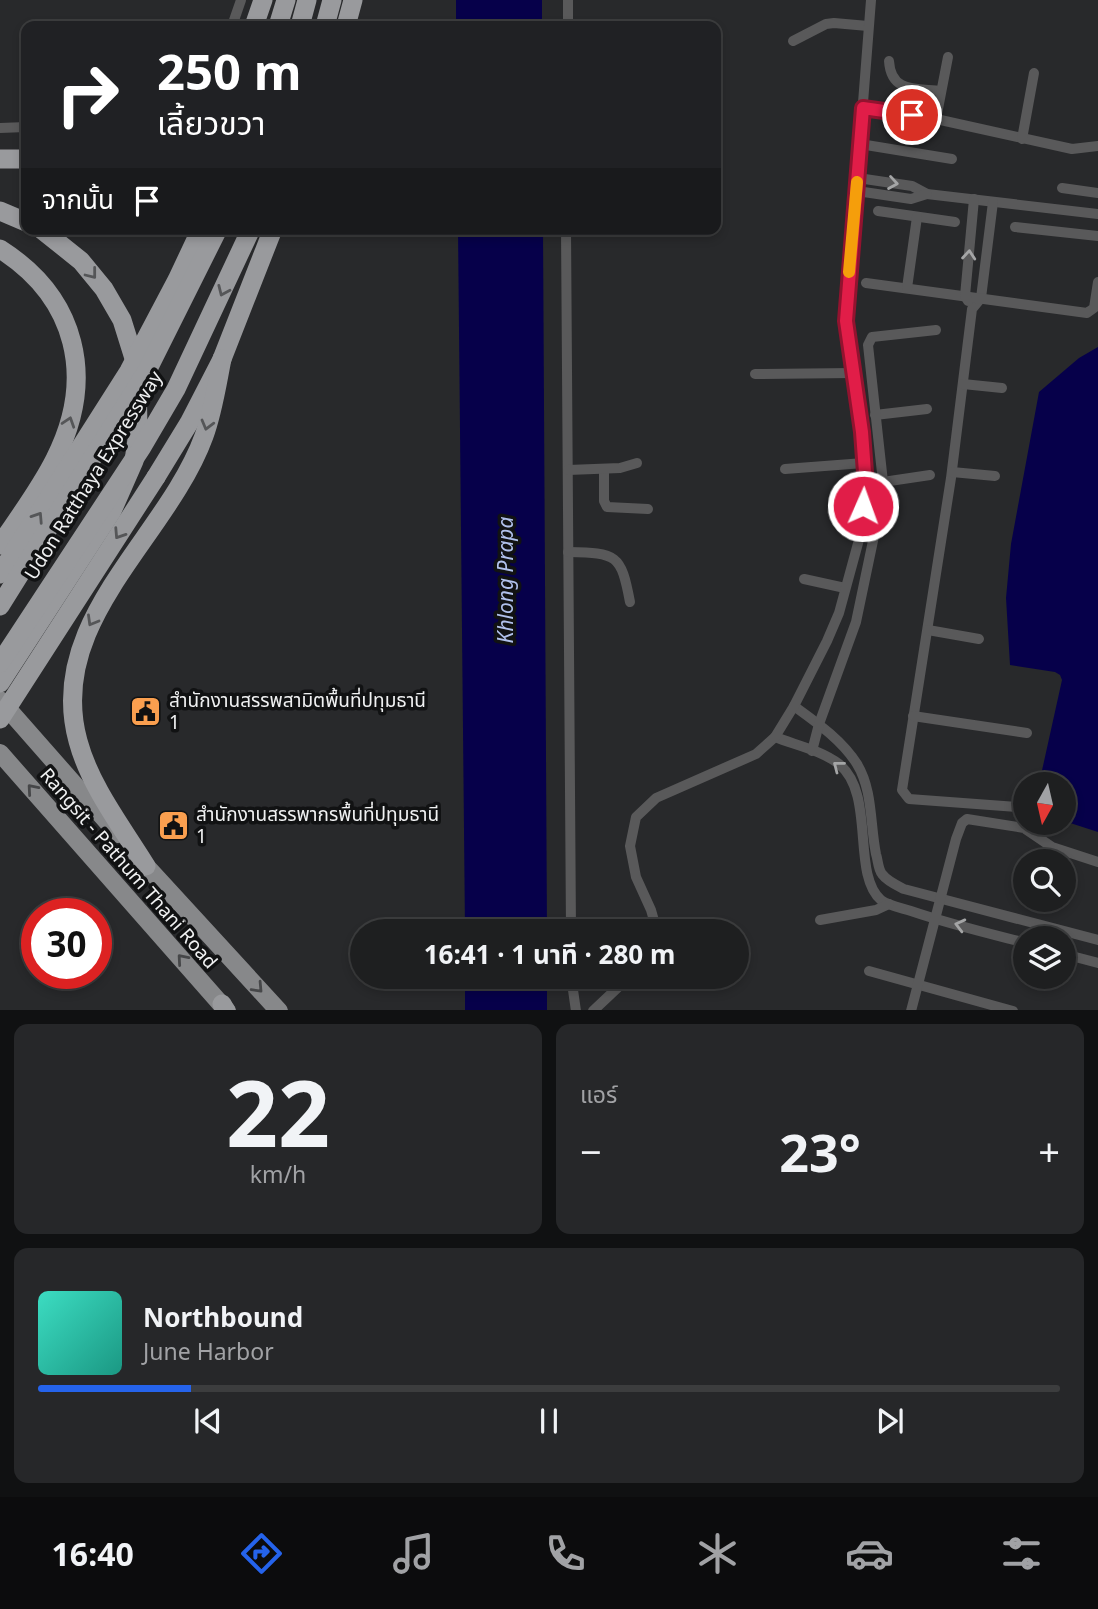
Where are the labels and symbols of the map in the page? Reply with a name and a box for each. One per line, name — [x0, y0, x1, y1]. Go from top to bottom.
pin — [882, 85, 942, 145]
one-way arrow — [887, 176, 899, 191]
one-way arrow — [961, 249, 976, 260]
one-way arrow — [83, 266, 96, 279]
one-way arrow — [217, 284, 231, 297]
street label: Udon Ratthaya Expressway — [18, 365, 168, 584]
one-way arrow — [60, 416, 75, 428]
one-way arrow — [201, 419, 215, 431]
position arrow — [826, 469, 900, 543]
one-way arrow — [29, 511, 42, 524]
water label: Khlong Prapa — [491, 517, 519, 643]
one-way arrow — [114, 527, 127, 540]
one-way arrow — [87, 613, 100, 626]
place label: สำนักงานสรรพสามิตพื้นที่ปทุมธานี 1 — [169, 687, 426, 735]
public building icon: สำนักงานสรรพสามิตพื้นที่ปทุมธานี 1 — [129, 694, 163, 728]
street label: Rangsit - Pathum Thani Road — [34, 762, 224, 974]
one-way arrow — [834, 762, 846, 774]
north arrow — [1013, 772, 1076, 835]
one-way arrow — [28, 784, 40, 797]
place label: สำนักงานสรรพากรพื้นที่ปทุมธานี 1 — [196, 801, 439, 849]
public building icon: สำนักงานสรรพากรพื้นที่ปทุมธานี 1 — [156, 808, 190, 842]
speed limit sign: 30 — [21, 898, 112, 989]
one-way arrow — [954, 919, 966, 933]
one-way arrow — [178, 954, 190, 967]
one-way arrow — [250, 980, 263, 993]

